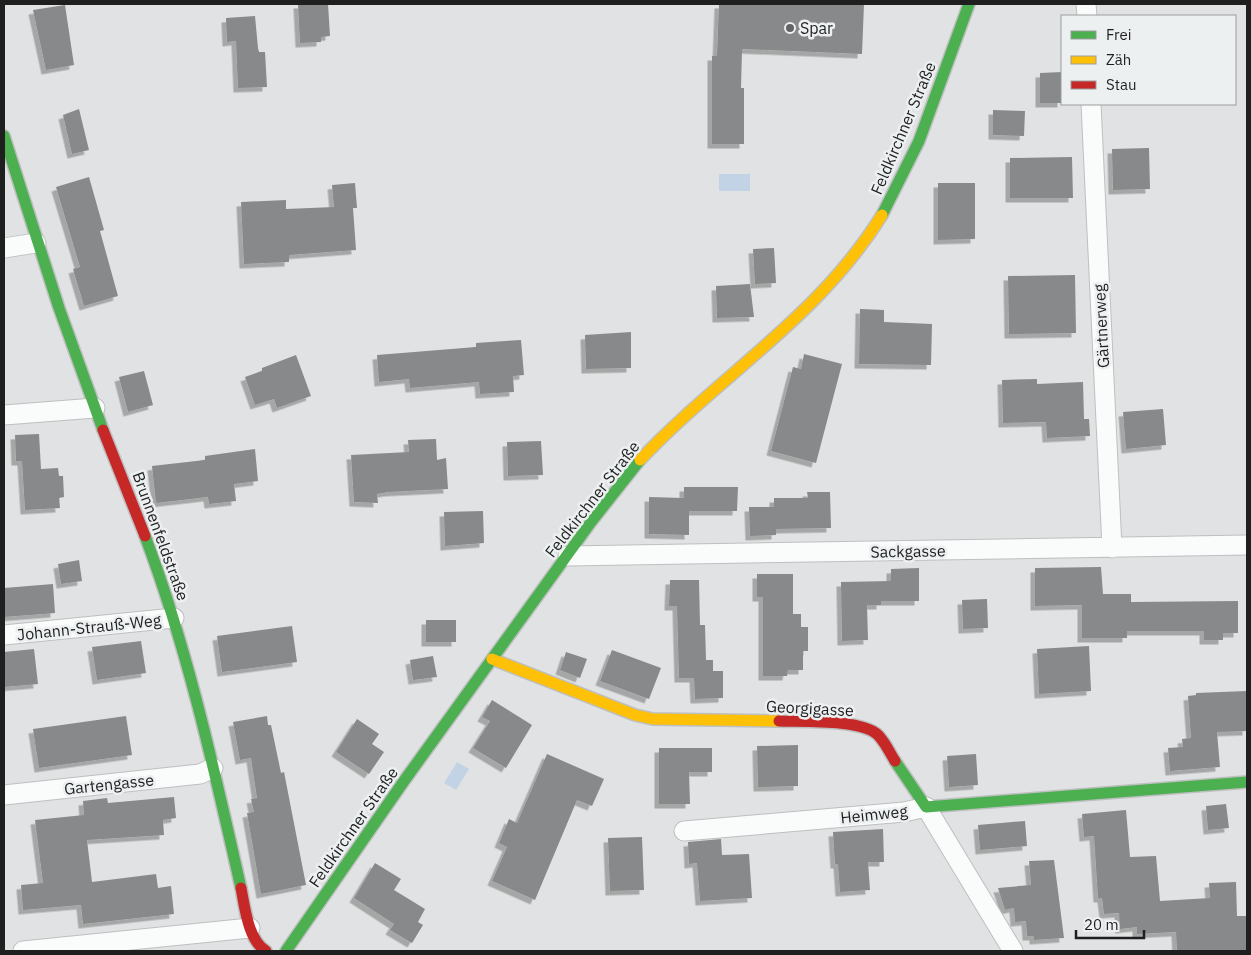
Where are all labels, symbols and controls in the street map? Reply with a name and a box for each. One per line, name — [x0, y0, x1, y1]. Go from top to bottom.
legend — [1061, 15, 1236, 105]
place label: Spar — [800, 18, 833, 38]
marker: Spar — [784, 22, 796, 34]
text: Frei — [1106, 25, 1132, 44]
text: Zäh — [1106, 50, 1131, 69]
street label: Feldkirchner Straße — [866, 58, 940, 197]
text: Stau — [1106, 75, 1137, 94]
street label: Gärtnerweg — [1089, 283, 1113, 369]
street label: Feldkirchner Straße — [540, 437, 644, 561]
street label: Brunnenfeldstraße — [128, 469, 194, 603]
street label: Sackgasse — [870, 540, 946, 562]
street label: Johann-Strauß-Weg — [16, 609, 163, 645]
street label: Georgigasse — [766, 696, 855, 720]
street label: Feldkirchner Straße — [304, 763, 402, 891]
street label: Gartengasse — [63, 769, 155, 799]
street label: Heimweg — [839, 800, 909, 827]
scale bar — [1076, 908, 1144, 940]
text: 20 m — [1084, 915, 1119, 934]

